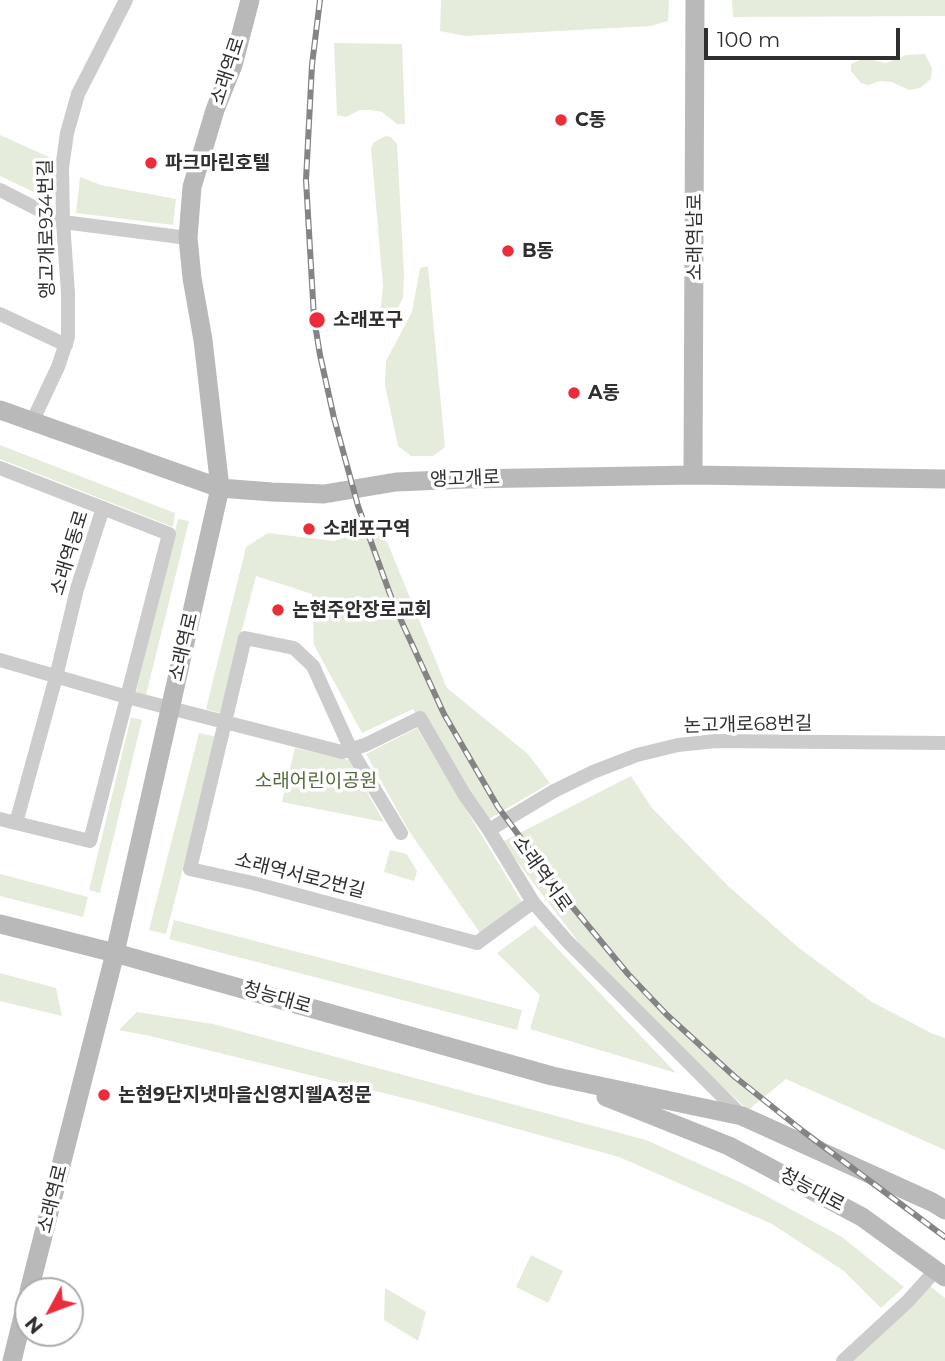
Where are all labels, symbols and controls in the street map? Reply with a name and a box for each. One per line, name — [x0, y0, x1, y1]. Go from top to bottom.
scale bar — [707, 14, 903, 58]
text: 100 m — [717, 27, 780, 52]
street label: 소래역로 — [206, 34, 250, 108]
place label: C동 — [575, 109, 606, 131]
marker: C동 — [553, 112, 569, 128]
place label: 파크마린호텔 — [165, 152, 270, 174]
marker: 파크마린호텔 — [143, 155, 159, 171]
street label: 앵고개로934번길 — [34, 159, 60, 299]
street label: 소래역남로 — [684, 193, 706, 281]
place label: B동 — [522, 240, 554, 262]
marker: B동 — [500, 243, 516, 259]
place label: 소래포구 — [333, 309, 403, 331]
marker: 소래포구 — [307, 310, 327, 330]
place label: A동 — [588, 382, 620, 404]
marker: A동 — [566, 385, 582, 401]
street label: 앵고개로 — [430, 466, 500, 492]
street label: 소래역동로 — [46, 508, 94, 598]
place label: 소래포구역 — [323, 518, 410, 540]
marker: 소래포구역 — [301, 521, 317, 537]
place label: 논현주안장로교회 — [292, 599, 432, 621]
marker: 논현주안장로교회 — [270, 602, 286, 618]
street label: 소래역로 — [165, 610, 203, 684]
street label: 논고개로68번길 — [684, 712, 812, 738]
park label: 소래어린이공원 — [255, 770, 377, 792]
street label: 소래역서로 — [508, 832, 576, 916]
street label: 소래역서로2번길 — [233, 849, 367, 903]
street label: 청능대로 — [240, 977, 314, 1019]
place label: 논현9단지냇마을신영지웰A정문 — [118, 1084, 372, 1106]
marker: 논현9단지냇마을신영지웰A정문 — [96, 1087, 112, 1103]
street label: 소래역로 — [33, 1162, 73, 1236]
street label: 청능대로 — [776, 1164, 848, 1216]
north arrow — [14, 1277, 84, 1347]
text: N — [21, 1311, 48, 1338]

